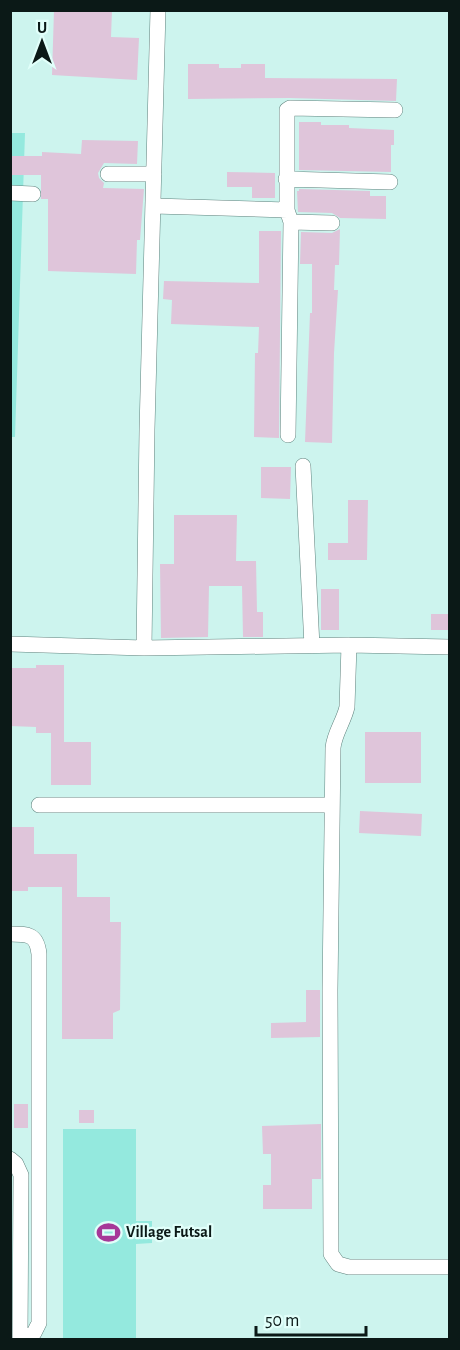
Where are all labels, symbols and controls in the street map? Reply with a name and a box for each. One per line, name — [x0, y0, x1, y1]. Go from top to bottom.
north arrow — [12, 12, 72, 72]
text: U — [37, 20, 47, 36]
sports icon: Village Futsal — [95, 1219, 121, 1245]
place label: Village Futsal — [126, 1224, 212, 1240]
scale bar — [256, 1299, 366, 1337]
text: 50 m — [265, 1312, 299, 1330]

